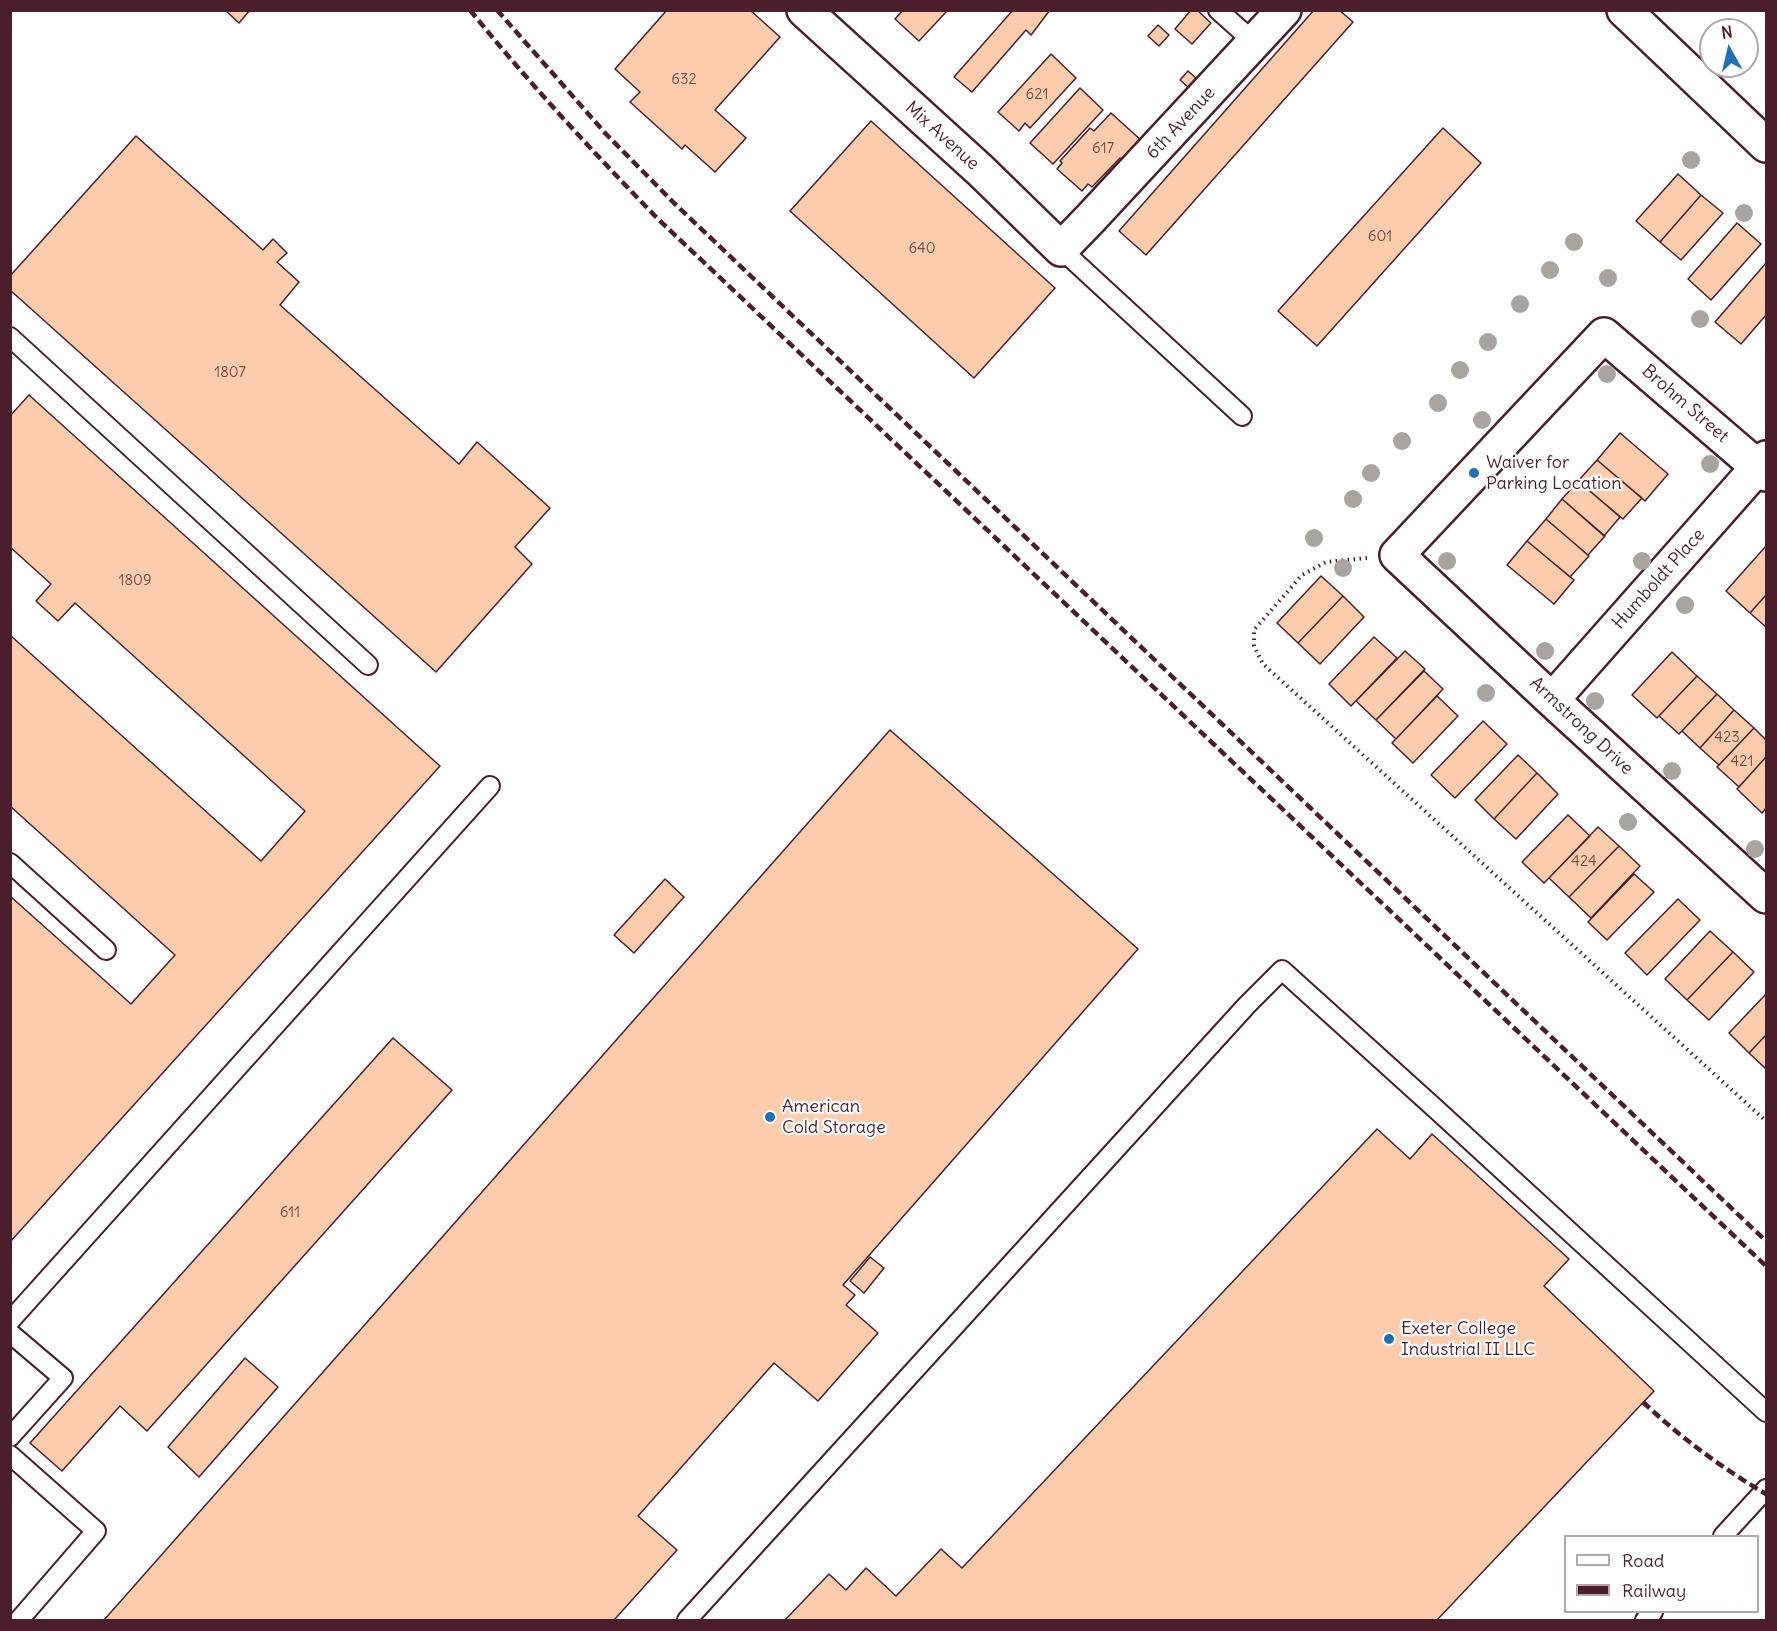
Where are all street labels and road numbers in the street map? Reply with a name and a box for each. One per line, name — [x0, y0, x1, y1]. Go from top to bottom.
street label: 6th Avenue — [1142, 82, 1220, 164]
street label: Mix Avenue — [901, 97, 983, 175]
street label: Brohm Street — [1637, 361, 1733, 447]
street label: Humboldt Place — [1608, 524, 1710, 634]
street label: Armstrong Drive — [1525, 673, 1637, 779]

